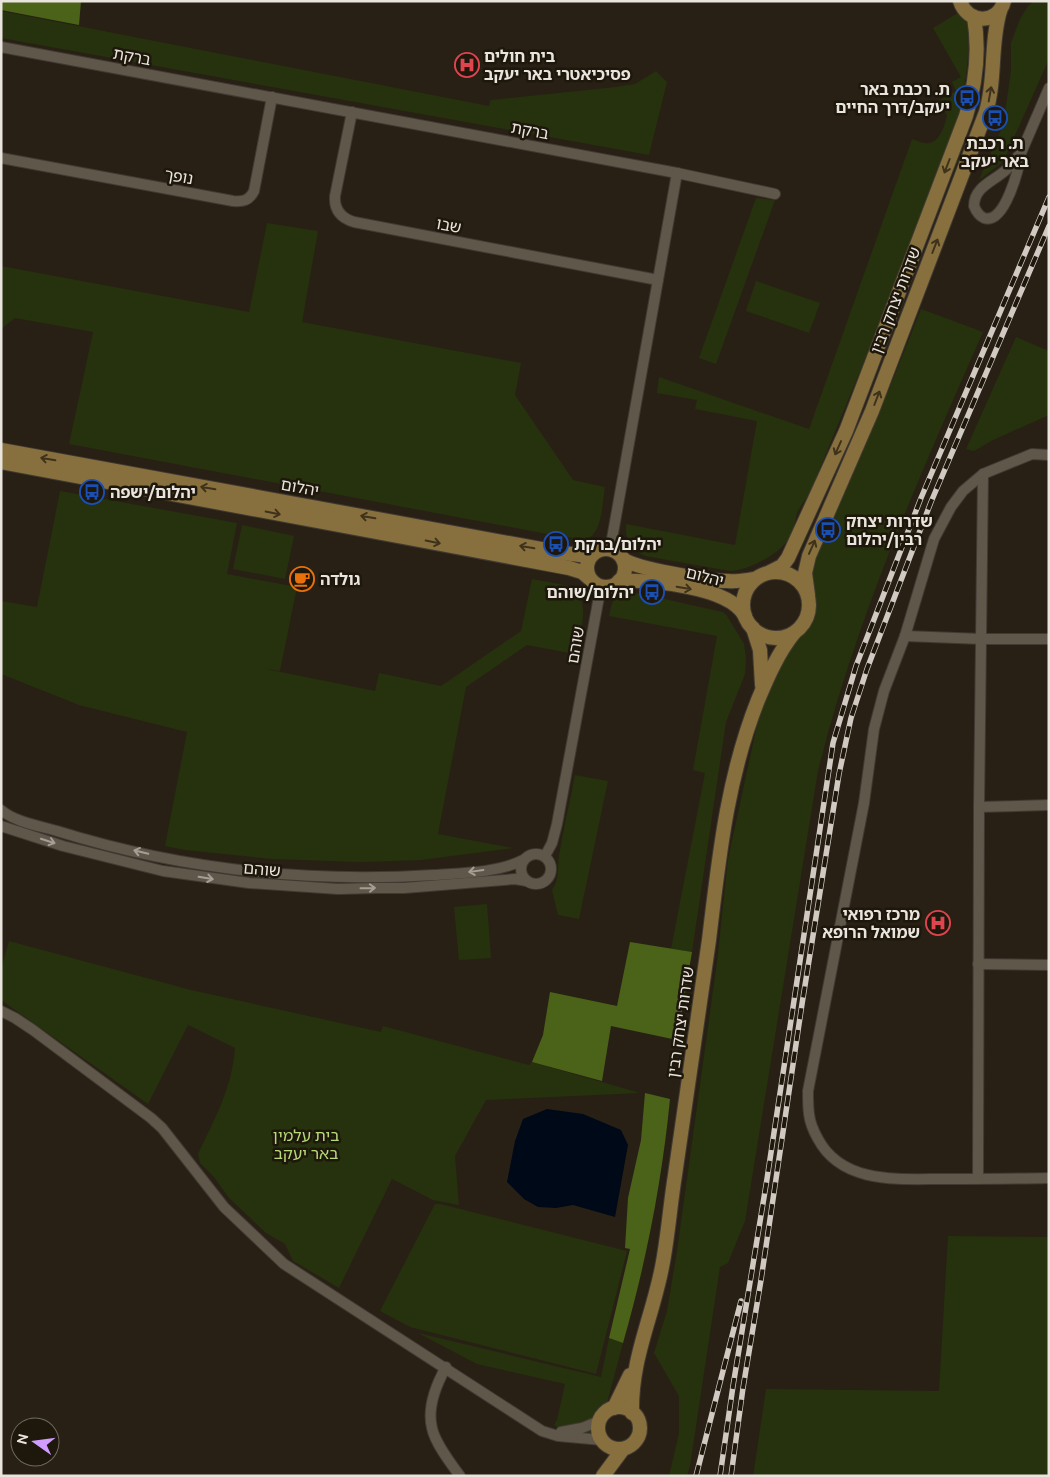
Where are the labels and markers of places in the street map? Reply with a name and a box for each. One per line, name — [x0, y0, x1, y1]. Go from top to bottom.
place label: בית חולים פסיכיאטרי באר יעקב — [484, 47, 631, 83]
hospital icon: בית חולים פסיכיאטרי באר יעקב — [454, 52, 480, 78]
place label: ת. רכבת באר יעקב/דרך החיים — [835, 80, 950, 116]
bus stop icon: ת. רכבת באר יעקב/דרך החיים — [954, 85, 980, 111]
bus stop icon: ת. רכבת באר יעקב — [982, 105, 1008, 131]
place label: ת. רכבת באר יעקב — [961, 134, 1030, 170]
bus stop icon: יהלום/ישפה — [79, 479, 105, 505]
place label: יהלום/ישפה — [110, 483, 196, 501]
place label: שדרות יצחק רבין/יהלום — [846, 512, 933, 548]
bus stop icon: שדרות יצחק רבין/יהלום — [815, 517, 841, 543]
bus stop icon: יהלום/ברקת — [543, 531, 569, 557]
place label: יהלום/ברקת — [574, 535, 662, 553]
cafe icon: גולדה — [289, 566, 315, 592]
place label: גולדה — [320, 570, 361, 588]
bus stop icon: יהלום/שוהם — [639, 579, 665, 605]
place label: יהלום/שוהם — [547, 583, 634, 601]
place label: מרכז רפואי שמואל הרופא — [822, 905, 920, 941]
hospital icon: מרכז רפואי שמואל הרופא — [925, 910, 951, 936]

